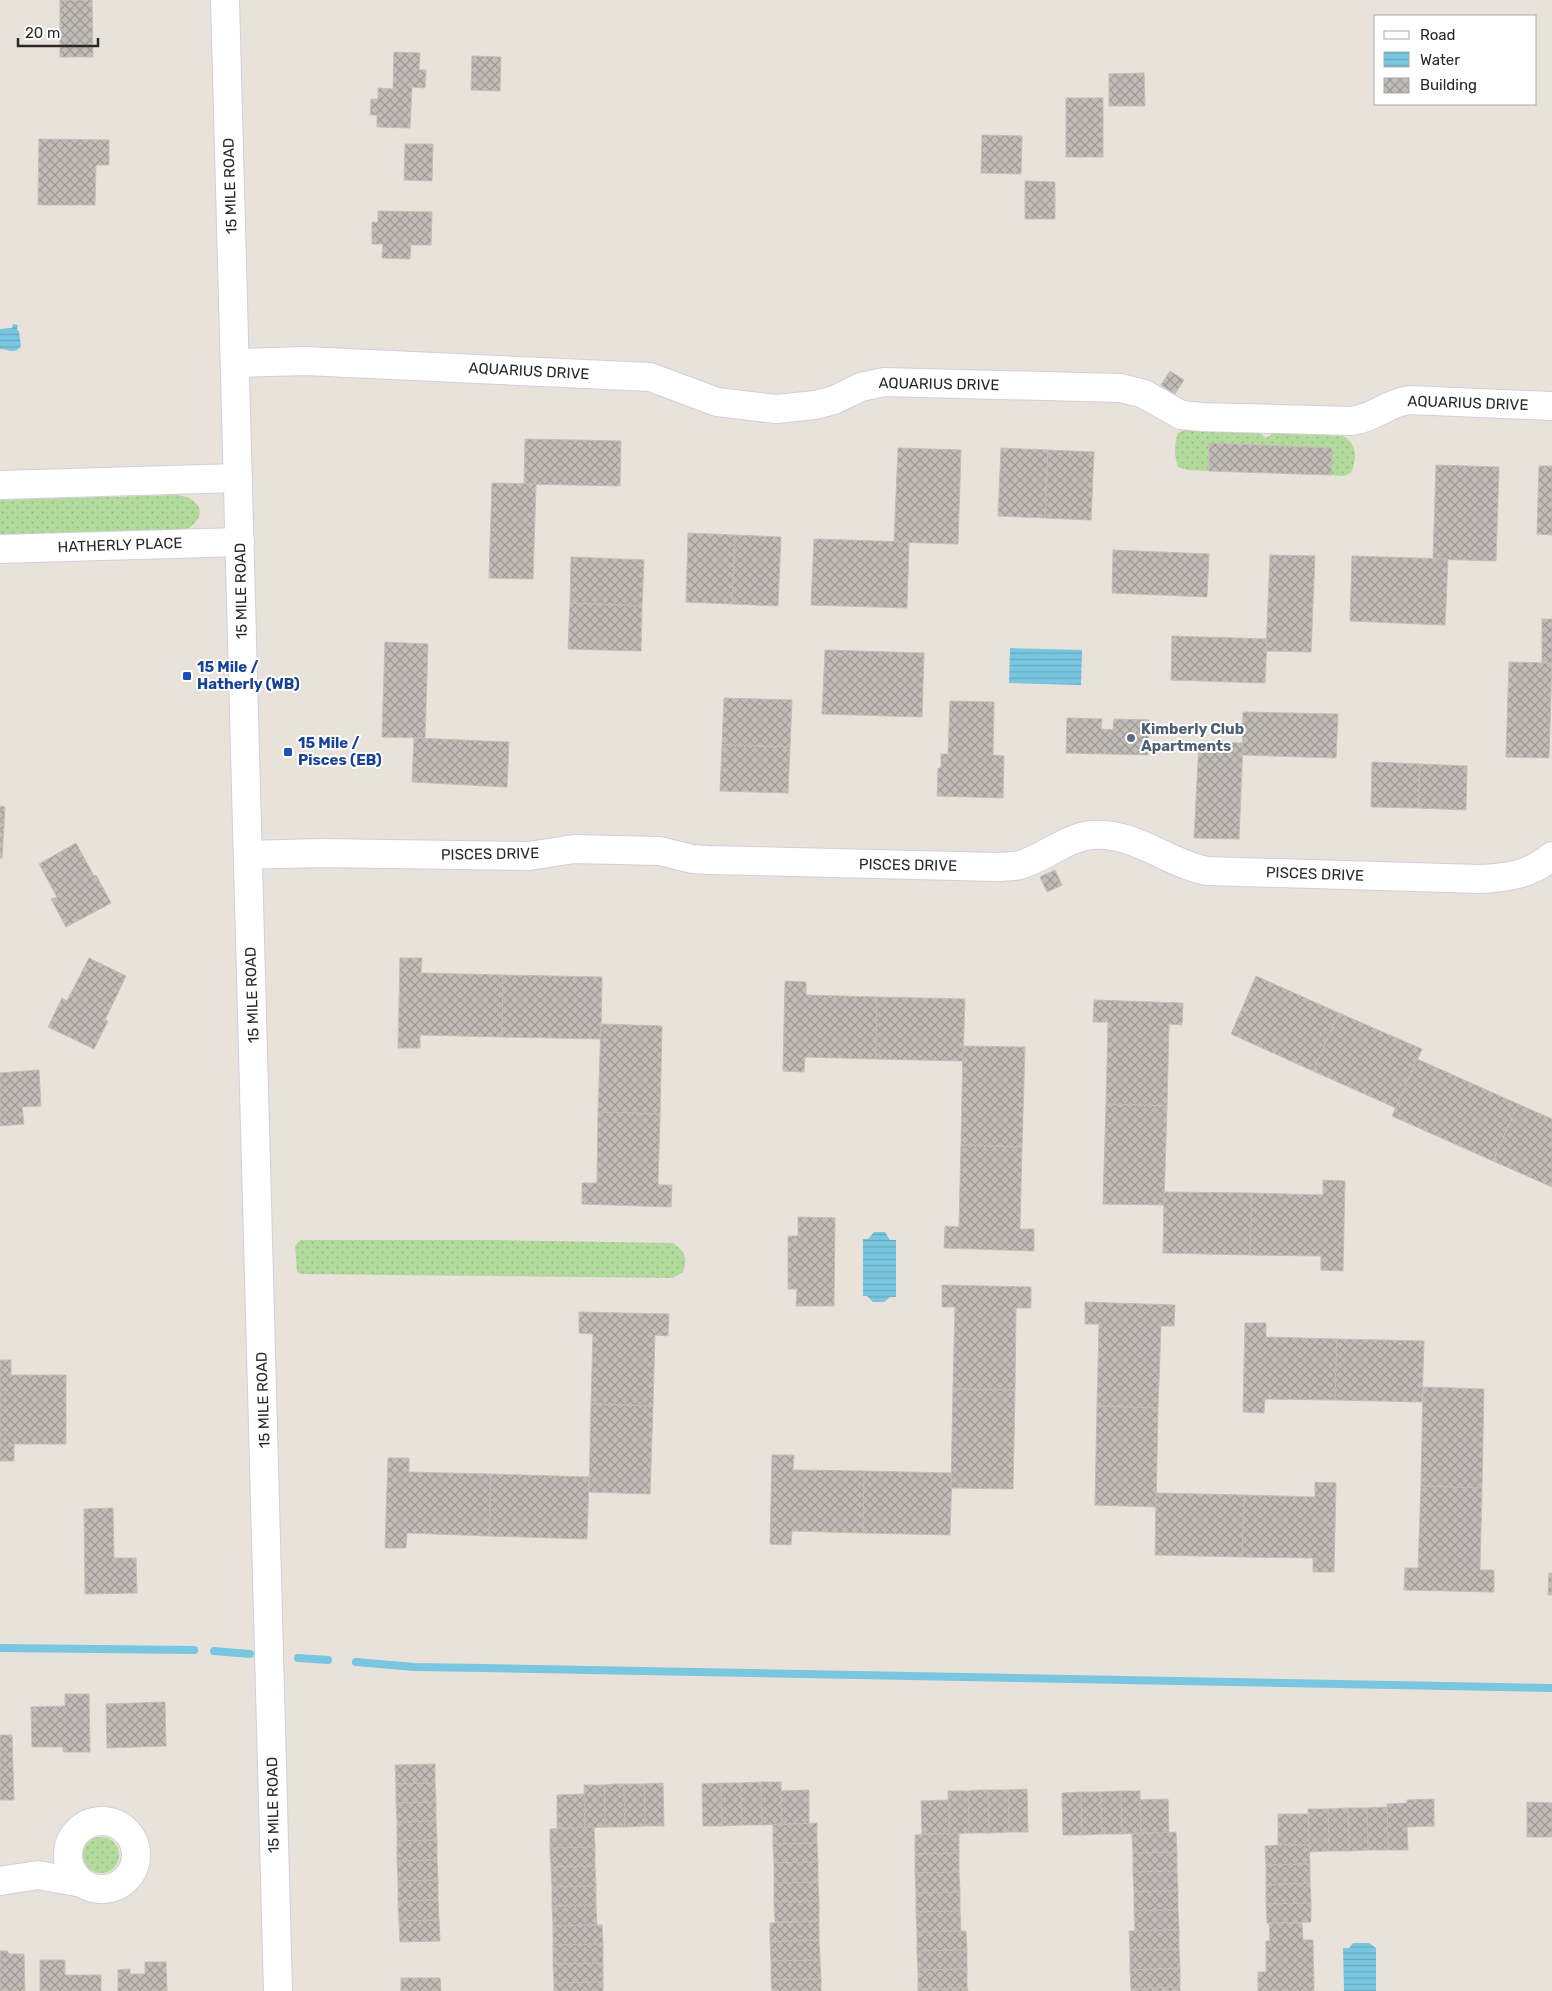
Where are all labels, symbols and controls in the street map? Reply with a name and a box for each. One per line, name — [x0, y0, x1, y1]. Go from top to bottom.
scale bar — [18, 15, 98, 47]
legend — [1374, 15, 1537, 105]
text: 20 m — [25, 24, 60, 42]
text: Road — [1420, 26, 1456, 44]
text: Water — [1420, 51, 1460, 69]
text: Building — [1420, 76, 1477, 94]
street label: 15 MILE ROAD — [219, 138, 241, 234]
street label: AQUARIUS DRIVE — [468, 359, 590, 383]
street label: AQUARIUS DRIVE — [878, 374, 1000, 394]
street label: AQUARIUS DRIVE — [1407, 392, 1529, 414]
street label: HATHERLY PLACE — [57, 534, 183, 556]
street label: 15 MILE ROAD — [231, 543, 251, 639]
place label: 15 Mile / Hatherly (WB) — [197, 658, 300, 693]
marker: 15 Mile / Hatherly (WB) — [181, 670, 193, 682]
place label: Kimberly Club Apartments — [1141, 720, 1244, 755]
marker: Kimberly Club Apartments — [1125, 732, 1137, 744]
place label: 15 Mile / Pisces (EB) — [298, 734, 382, 769]
marker: 15 Mile / Pisces (EB) — [282, 746, 294, 758]
street label: PISCES DRIVE — [441, 844, 539, 864]
street label: PISCES DRIVE — [859, 855, 957, 875]
street label: PISCES DRIVE — [1266, 863, 1364, 885]
street label: 15 MILE ROAD — [241, 947, 263, 1043]
street label: 15 MILE ROAD — [252, 1352, 274, 1448]
street label: 15 MILE ROAD — [263, 1757, 283, 1853]

